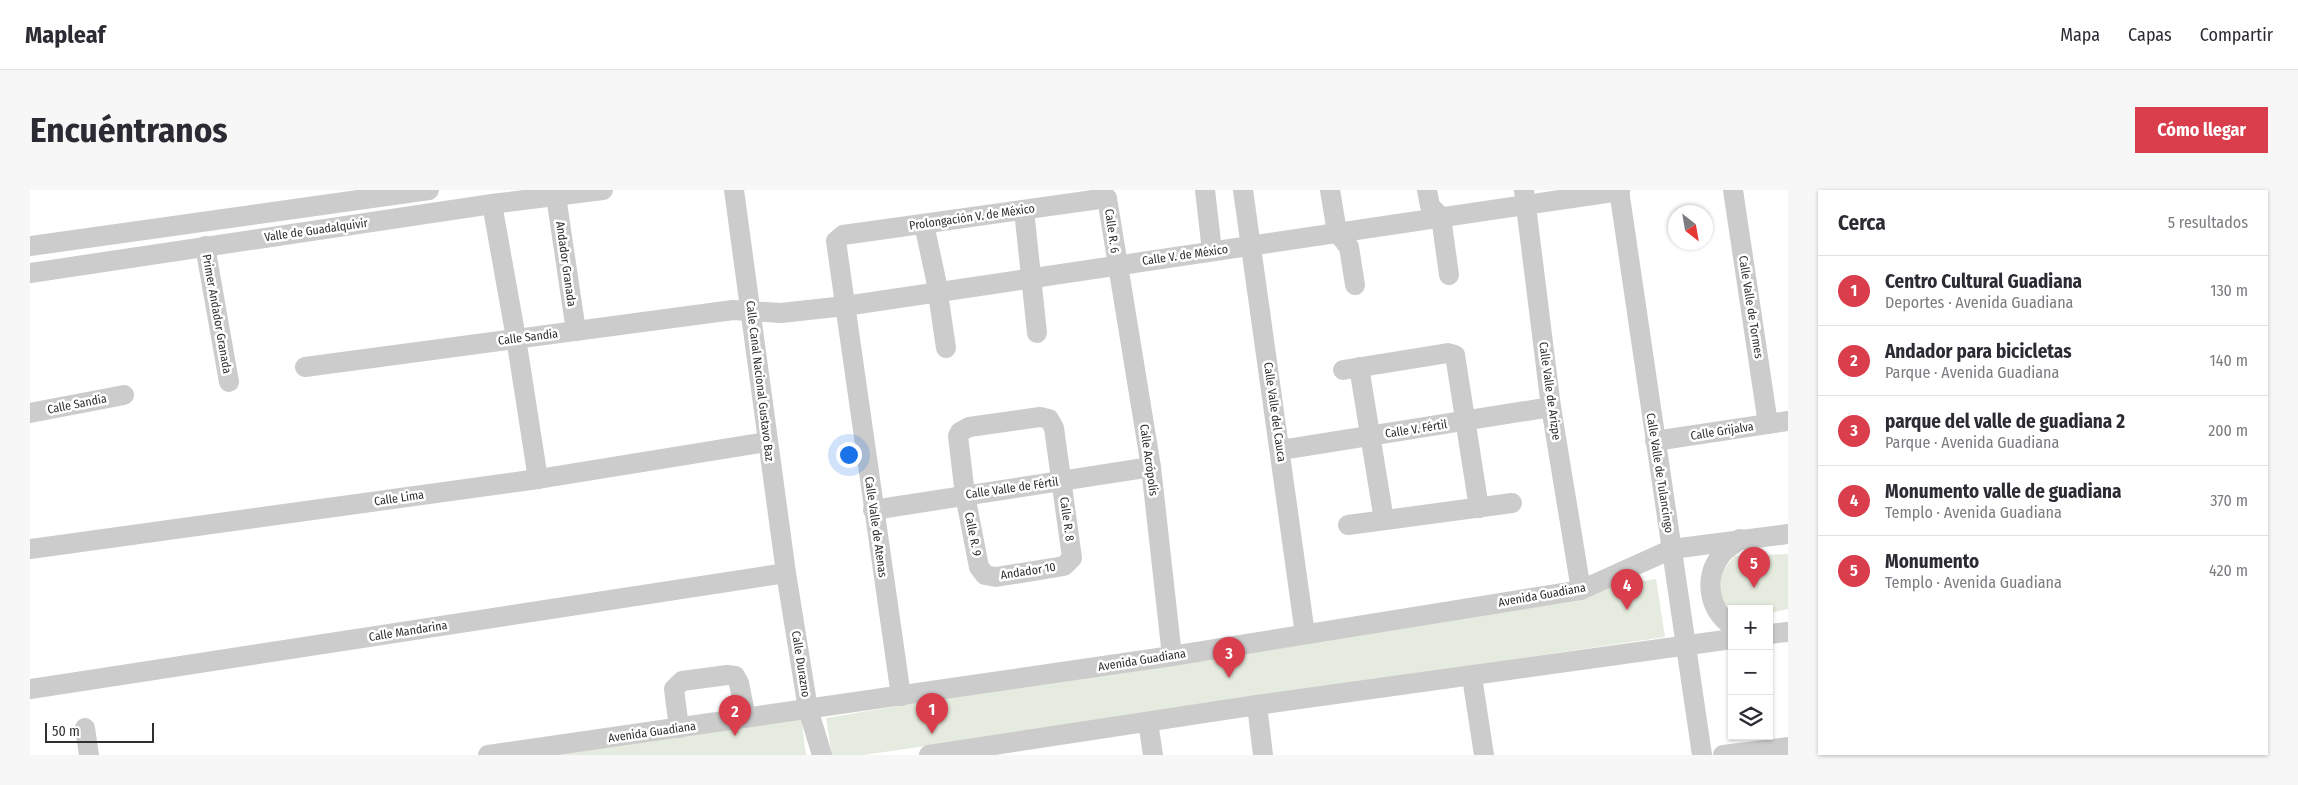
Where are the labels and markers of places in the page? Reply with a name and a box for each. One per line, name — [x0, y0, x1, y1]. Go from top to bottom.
pin: 5 — [1738, 547, 1770, 588]
pin: 4 — [1611, 569, 1643, 610]
pin: 3 — [1213, 637, 1245, 678]
pin: 1 — [916, 693, 948, 734]
pin: 2 — [719, 695, 751, 736]

